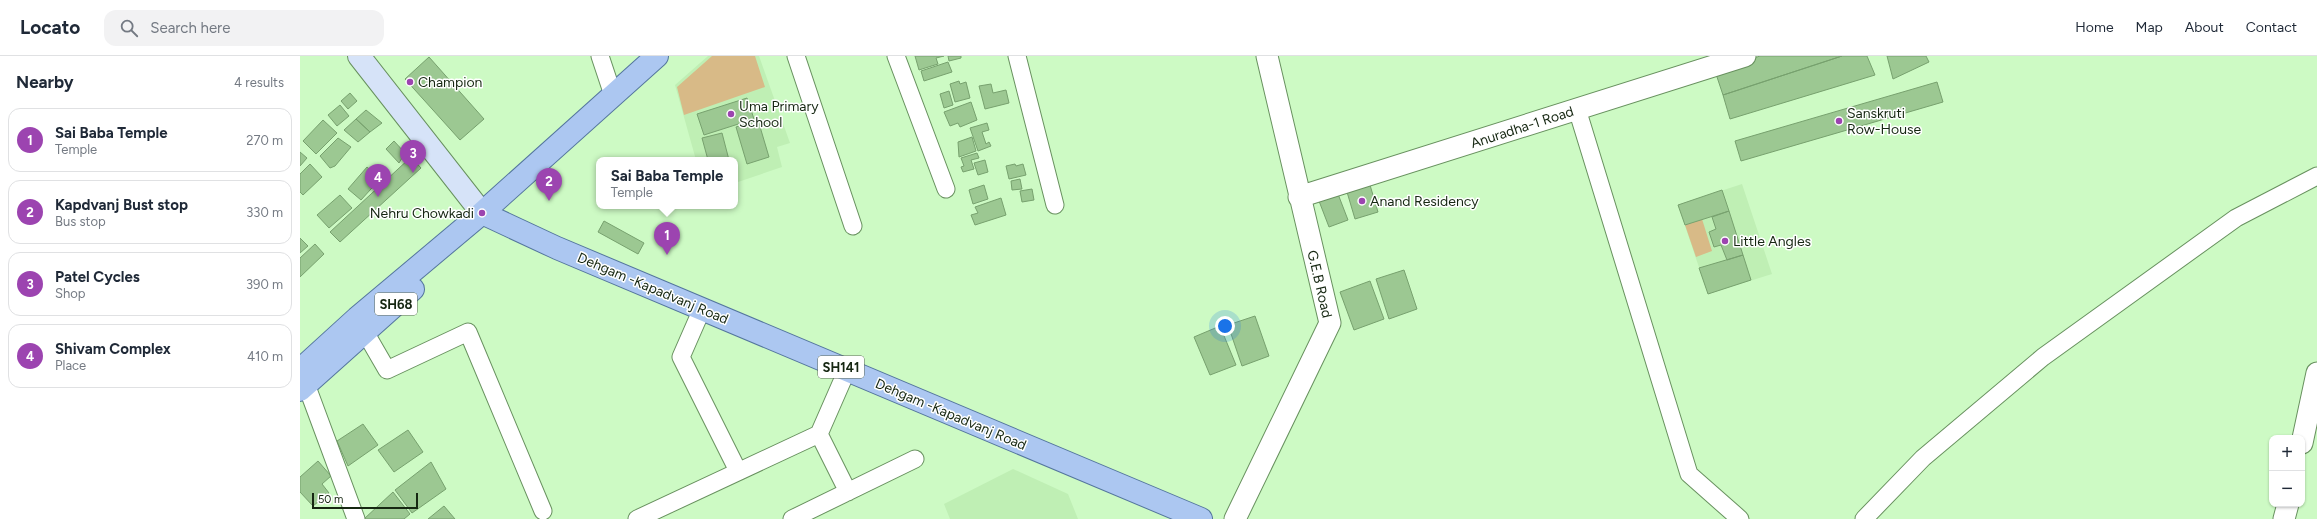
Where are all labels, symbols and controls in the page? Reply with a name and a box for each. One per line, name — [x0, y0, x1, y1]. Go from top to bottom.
search box — [104, 10, 384, 46]
text: Locato — [20, 16, 80, 39]
icon: search — [118, 17, 140, 39]
text: Search here — [150, 19, 230, 37]
text: Home — [2075, 19, 2114, 36]
text: Map — [2136, 19, 2163, 36]
text: About — [2185, 19, 2224, 36]
text: Contact — [2246, 19, 2297, 36]
text: Nearby — [16, 72, 74, 92]
place label: Champion — [418, 74, 483, 91]
text: 4 results — [234, 75, 284, 90]
marker: Champion — [405, 77, 415, 87]
place label: Uma Primary School — [739, 98, 819, 131]
street label: Anuradha-1 Road — [1468, 103, 1576, 152]
place label: Sanskruti Row-House — [1847, 105, 1921, 138]
marker: Uma Primary School — [726, 109, 736, 119]
marker: Sanskruti Row-House — [1834, 116, 1844, 126]
text: Sai Baba Temple — [55, 124, 167, 142]
text: 1 — [27, 133, 33, 148]
text: 270 m — [246, 133, 283, 148]
pin: 3 — [400, 140, 426, 173]
text: Temple — [55, 142, 97, 157]
popup — [596, 157, 738, 209]
pin: 4 — [365, 164, 391, 197]
text: Sai Baba Temple — [611, 167, 723, 185]
pin: 2 — [536, 168, 562, 201]
text: Temple — [611, 185, 653, 200]
place label: Anand Residency — [1370, 193, 1479, 210]
text: Kapdvanj Bust stop — [55, 196, 188, 214]
marker: Anand Residency — [1357, 196, 1367, 206]
text: 2 — [26, 205, 34, 220]
text: 330 m — [246, 205, 283, 220]
place label: Nehru Chowkadi — [370, 205, 474, 222]
marker: Nehru Chowkadi — [477, 208, 487, 218]
text: Bus stop — [55, 214, 106, 229]
pin: 1 — [654, 222, 680, 255]
place label: Little Angles — [1733, 233, 1811, 250]
marker: Little Angles — [1720, 236, 1730, 246]
street label: Dehgam -Kapadvanj Road — [575, 249, 731, 328]
street label: G.E.B Road — [1303, 249, 1336, 320]
text: Patel Cycles — [55, 268, 140, 286]
text: 3 — [26, 277, 34, 292]
text: 390 m — [246, 277, 283, 292]
text: Shop — [55, 286, 85, 301]
road number: SH68 — [375, 293, 417, 315]
your location — [1215, 316, 1235, 336]
text: Shivam Complex — [55, 340, 171, 358]
text: 4 — [26, 349, 34, 364]
text: 410 m — [247, 349, 283, 364]
road number: SH141 — [818, 356, 864, 378]
text: Place — [55, 358, 86, 373]
street label: Dehgam -Kapadvanj Road — [873, 375, 1029, 454]
map controls — [2269, 435, 2305, 507]
button: + — [2269, 435, 2305, 471]
button: − — [2269, 471, 2305, 507]
scale bar — [312, 491, 418, 510]
text: 50 m — [318, 493, 343, 506]

